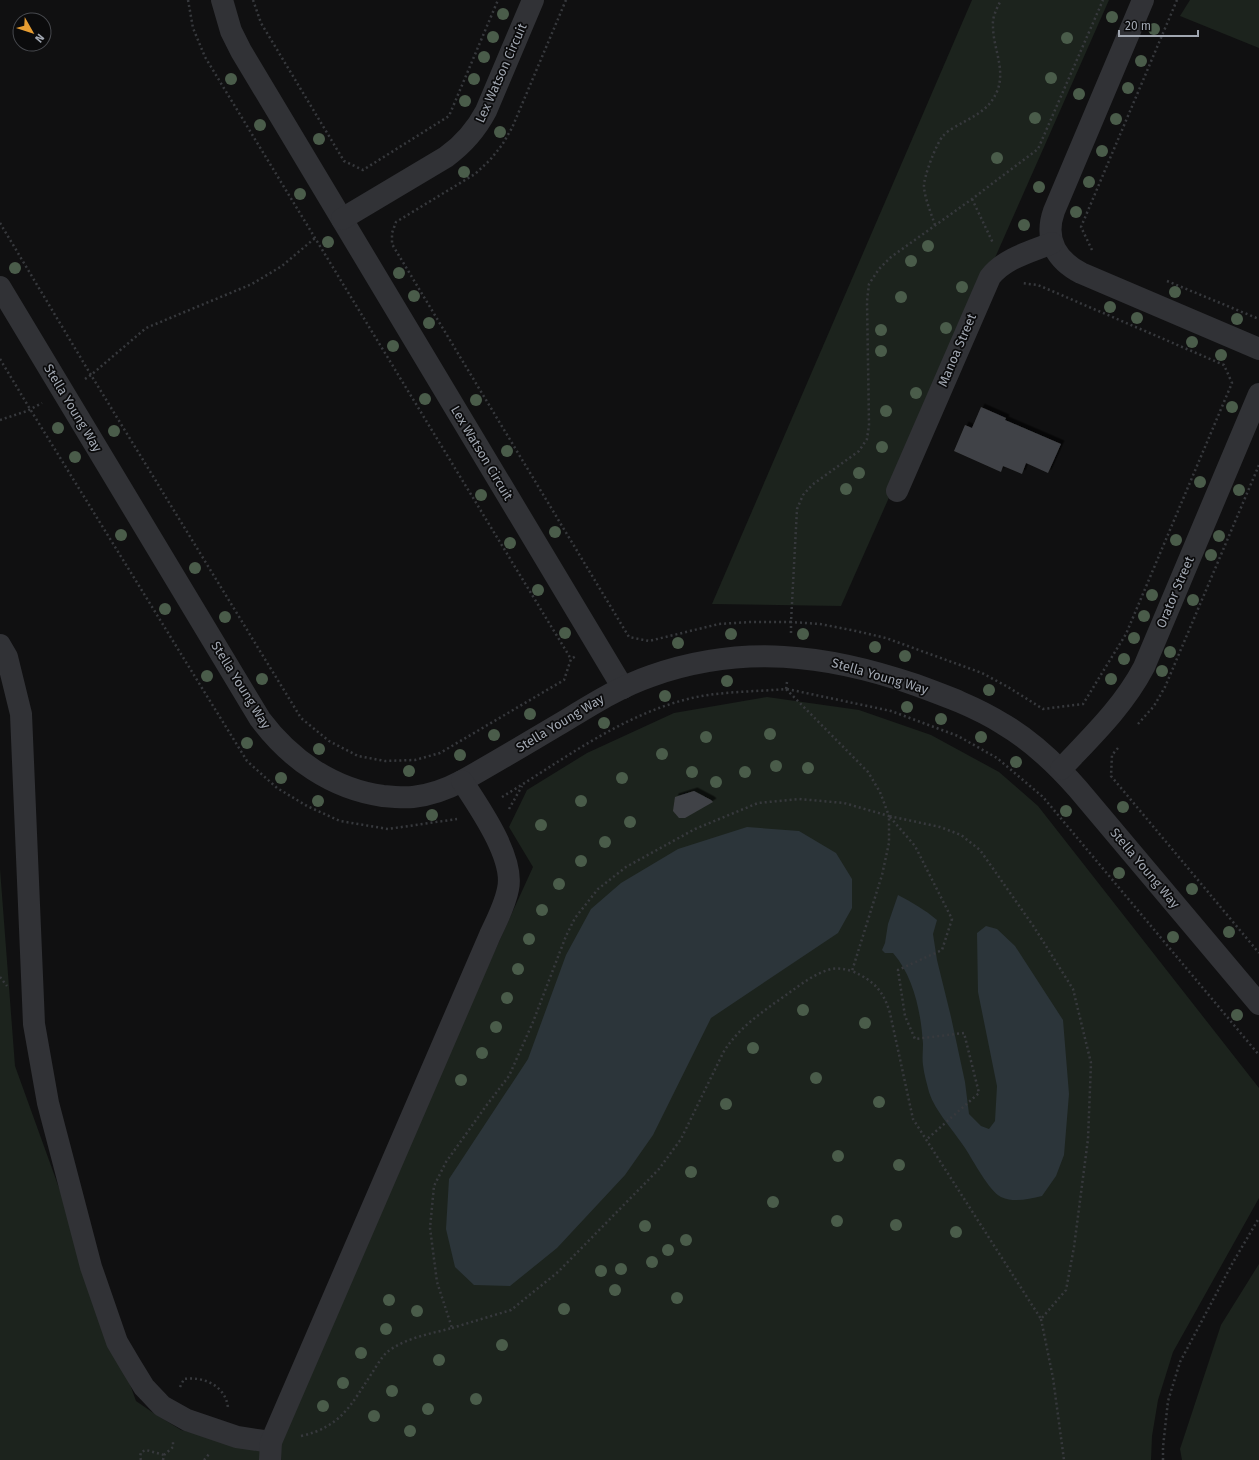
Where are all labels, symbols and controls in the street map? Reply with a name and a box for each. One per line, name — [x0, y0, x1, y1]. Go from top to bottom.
north arrow — [12, 12, 52, 52]
scale bar — [1119, 12, 1198, 38]
text: 20 m — [1125, 19, 1151, 33]
street label: Lex Watson Circuit — [472, 21, 530, 125]
text: N — [32, 31, 47, 45]
street label: Manoa Street — [935, 311, 979, 389]
street label: Stella Young Way — [41, 361, 105, 455]
street label: Lex Watson Circuit — [448, 403, 516, 503]
street label: Orator Street — [1153, 554, 1197, 630]
street label: Stella Young Way — [208, 639, 274, 732]
street label: Stella Young Way — [830, 655, 931, 697]
street label: Stella Young Way — [513, 691, 607, 755]
street label: Stella Young Way — [1107, 825, 1183, 911]

